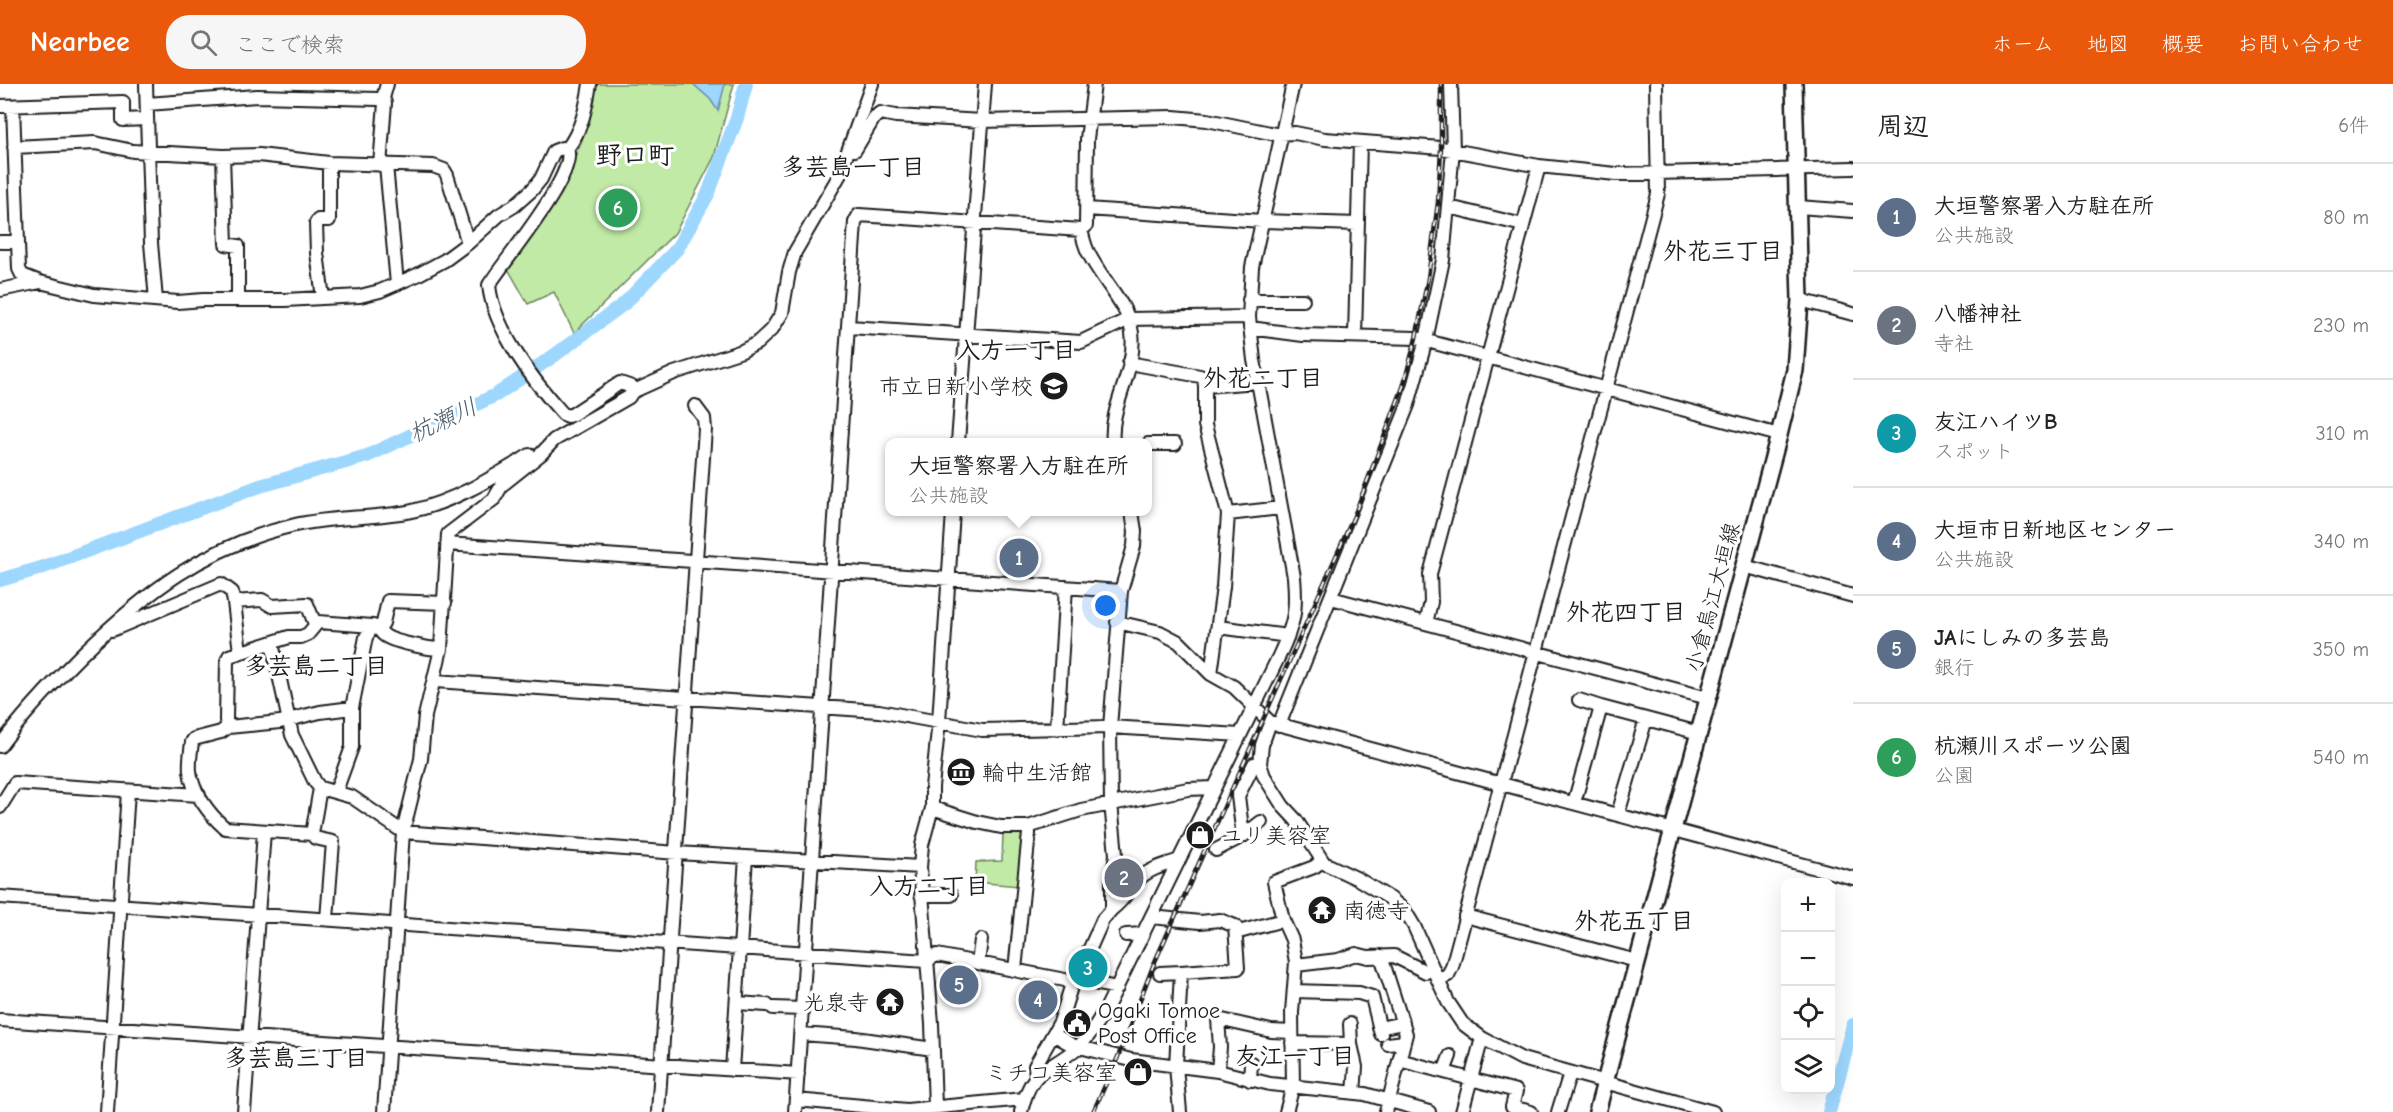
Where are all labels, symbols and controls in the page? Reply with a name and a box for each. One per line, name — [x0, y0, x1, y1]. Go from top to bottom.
search box — [166, 15, 586, 69]
text: Nearbee — [30, 26, 130, 58]
icon: search — [187, 26, 220, 59]
text: ここで検索 — [235, 32, 345, 58]
text: ホーム — [1992, 32, 2054, 56]
text: 地図 — [2087, 32, 2129, 56]
text: 概要 — [2162, 32, 2204, 56]
text: お問い合わせ — [2237, 32, 2363, 56]
text: 周辺 — [1877, 112, 1929, 142]
text: 6件 — [2338, 114, 2369, 137]
district label: 野口町 — [596, 141, 674, 171]
district label: 多芸島一丁目 — [781, 153, 925, 181]
pin: 6 — [598, 186, 638, 230]
text: 大垣警察署入方駐在所 — [1934, 193, 2154, 219]
text: 1 — [1893, 206, 1900, 229]
text: 80 m — [2323, 206, 2369, 229]
text: 公共施設 — [1934, 224, 2014, 247]
district label: 外花三丁目 — [1663, 237, 1783, 265]
text: 八幡神社 — [1934, 301, 2022, 327]
text: 2 — [1892, 314, 1901, 337]
text: 230 m — [2313, 314, 2369, 337]
text: 寺社 — [1934, 332, 1974, 355]
district label: 入方一丁目 — [956, 336, 1076, 364]
district label: 外花二丁目 — [1203, 364, 1323, 392]
school or university icon: 市立日新小学校 — [1038, 370, 1070, 402]
place label: 市立日新小学校 — [879, 374, 1033, 400]
water label: 杭瀬川 — [404, 392, 482, 448]
text: 友江ハイツB — [1934, 409, 2057, 435]
text: 3 — [1892, 422, 1901, 445]
text: 310 m — [2316, 422, 2369, 445]
popup — [885, 438, 1152, 516]
text: スポット — [1934, 440, 2014, 463]
text: 大垣警察署入方駐在所 — [908, 453, 1129, 479]
text: 公共施設 — [908, 484, 988, 507]
text: 大垣市日新地区センター — [1934, 517, 2176, 543]
street label: 小倉烏江大垣線 — [1680, 520, 1745, 675]
text: 4 — [1892, 530, 1901, 553]
text: 340 m — [2314, 530, 2369, 553]
pin: 1 — [1000, 536, 1038, 580]
text: 公共施設 — [1934, 548, 2014, 571]
your location — [1091, 591, 1120, 620]
district label: 外花四丁目 — [1566, 598, 1686, 626]
text: JAにしみの多芸島 — [1934, 625, 2111, 651]
text: 5 — [1891, 638, 1902, 661]
text: 350 m — [2313, 638, 2369, 661]
district label: 多芸島二丁目 — [244, 652, 388, 680]
text: 銀行 — [1934, 656, 1974, 679]
text: 杭瀬川スポーツ公園 — [1934, 733, 2132, 759]
text: 6 — [1891, 746, 1902, 769]
text: 540 m — [2313, 746, 2369, 769]
museum icon: 輪中生活館 — [945, 756, 977, 788]
place label: 輪中生活館 — [982, 760, 1092, 786]
text: 公園 — [1934, 764, 1974, 787]
shop icon: ユリ美容室 — [1184, 819, 1216, 851]
place label: ユリ美容室 — [1221, 823, 1331, 849]
pin: 2 — [1104, 856, 1144, 900]
district label: 入方二丁目 — [869, 872, 989, 900]
map controls — [1781, 878, 1835, 1094]
button: + — [1781, 878, 1835, 932]
temple icon: 南徳寺 — [1306, 894, 1338, 926]
place label: 南徳寺 — [1343, 898, 1409, 924]
district label: 外花五丁目 — [1574, 907, 1694, 935]
button: − — [1781, 932, 1835, 986]
pin: 3 — [1068, 946, 1108, 990]
pin: 5 — [940, 962, 978, 1008]
pin: 4 — [1018, 978, 1058, 1022]
temple icon: 光泉寺 — [874, 986, 906, 1018]
button: locate — [1781, 986, 1835, 1040]
place label: 光泉寺 — [803, 990, 869, 1016]
place label: Ogaki Tomoe Post Office — [1098, 998, 1220, 1049]
public building icon: Ogaki Tomoe Post Office — [1061, 1007, 1093, 1039]
button: layers — [1781, 1040, 1835, 1094]
district label: 友江一丁目 — [1235, 1042, 1355, 1070]
district label: 多芸島三丁目 — [224, 1044, 368, 1072]
shop icon: ミチコ美容室 — [1122, 1056, 1154, 1088]
place label: ミチコ美容室 — [985, 1060, 1117, 1086]

